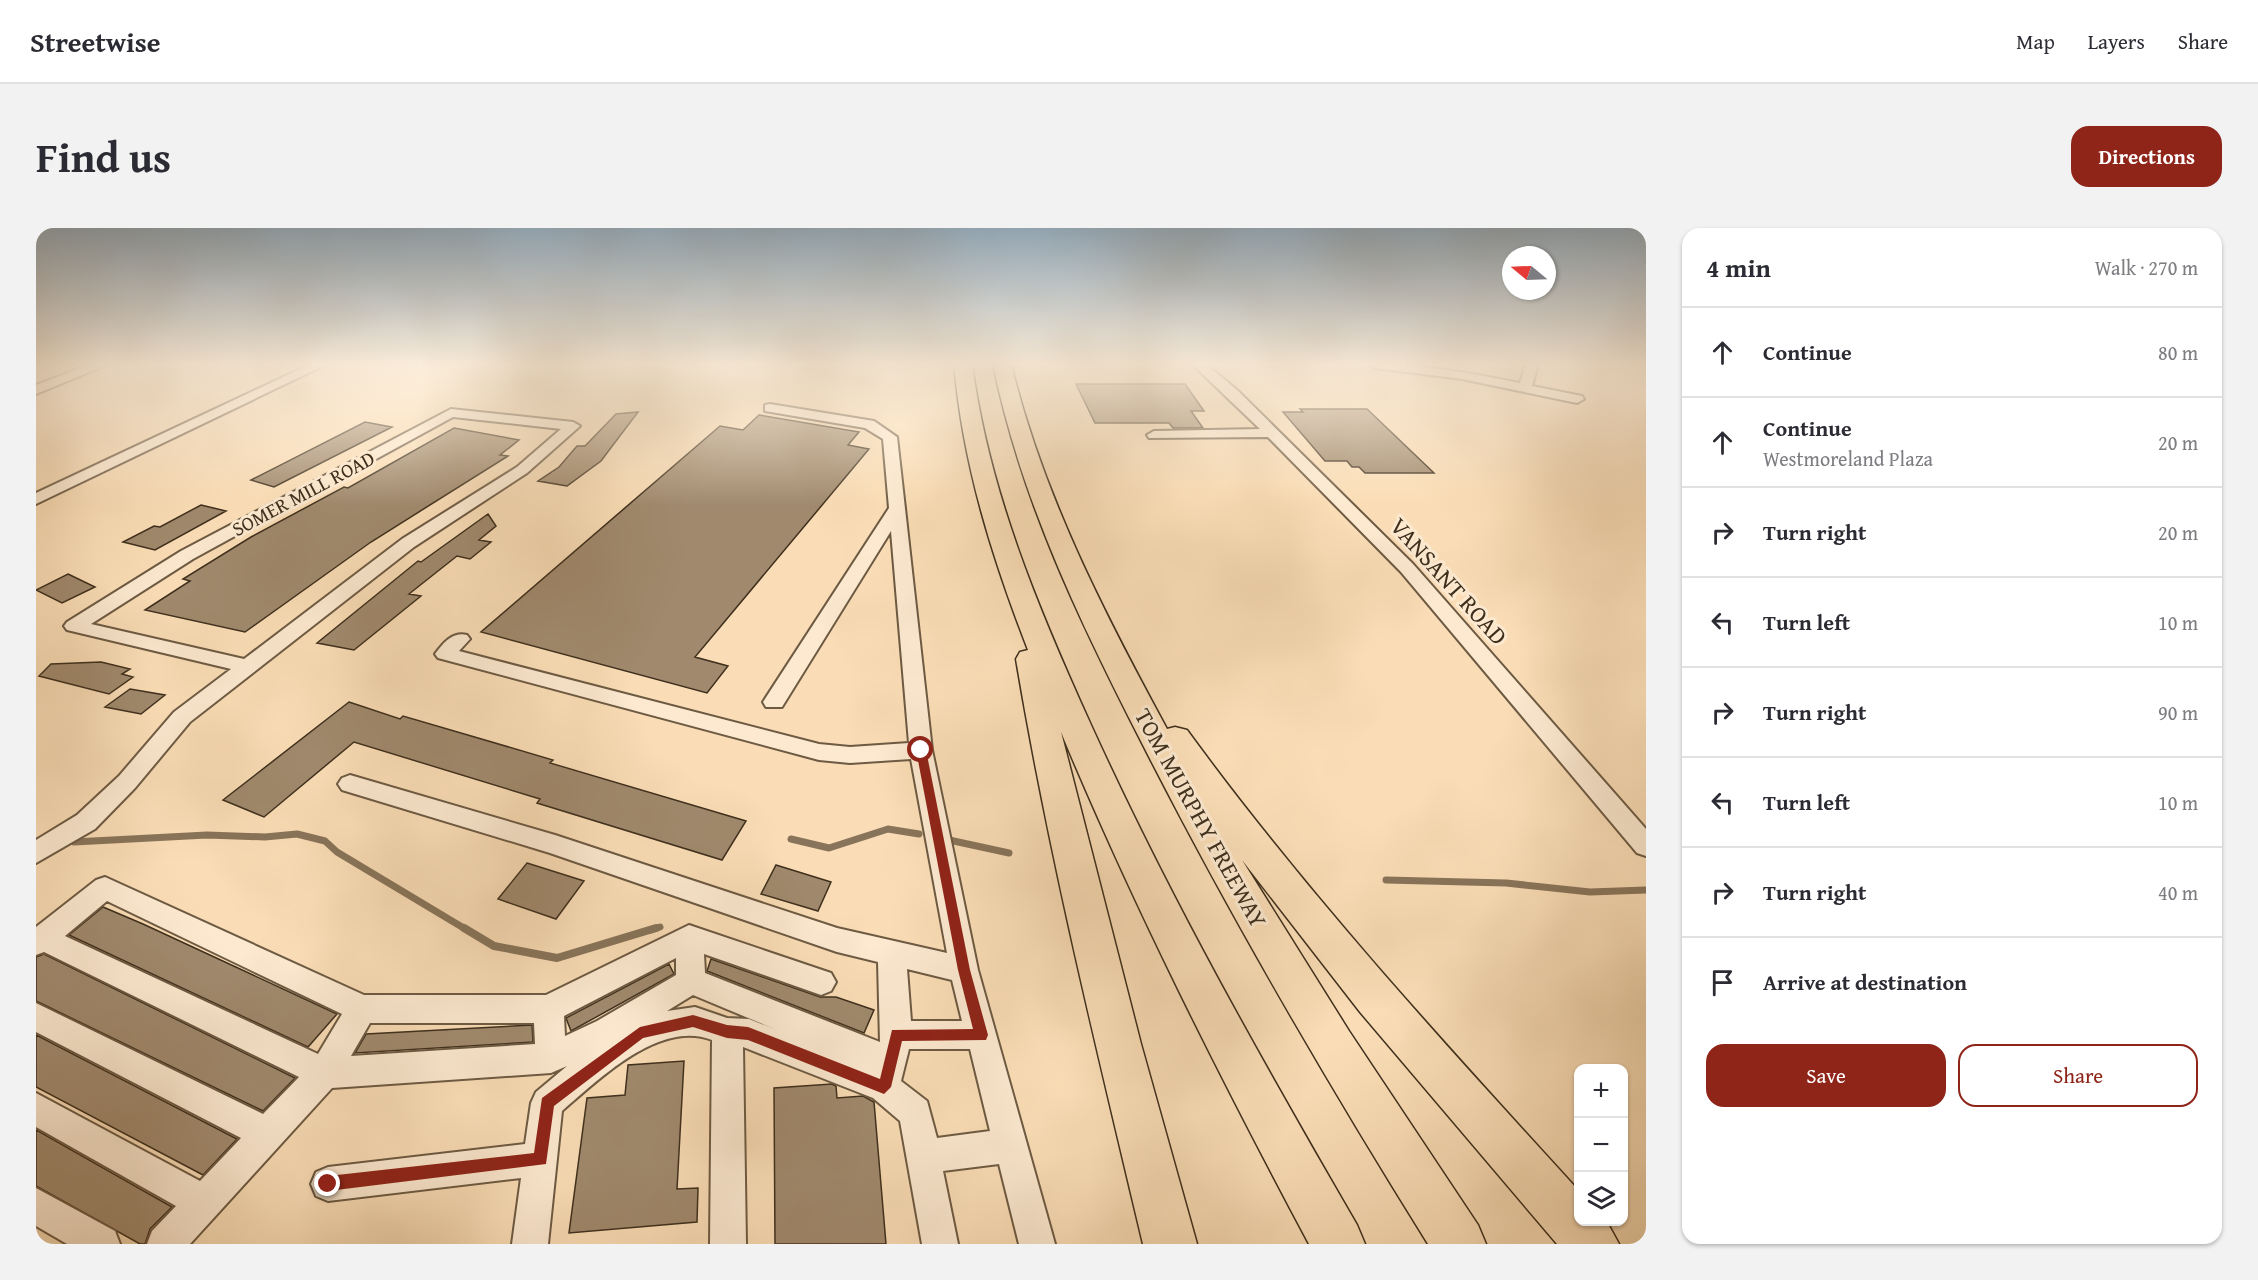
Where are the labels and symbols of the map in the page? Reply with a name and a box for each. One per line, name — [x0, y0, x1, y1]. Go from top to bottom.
north arrow — [1502, 246, 1556, 300]
street label: SOMER MILL ROAD — [226, 443, 380, 543]
street label: VANSANT ROAD — [1382, 509, 1516, 653]
street label: TOM MURPHY FREEWAY — [1126, 702, 1276, 934]
route start — [907, 736, 933, 762]
route end — [314, 1170, 340, 1196]

